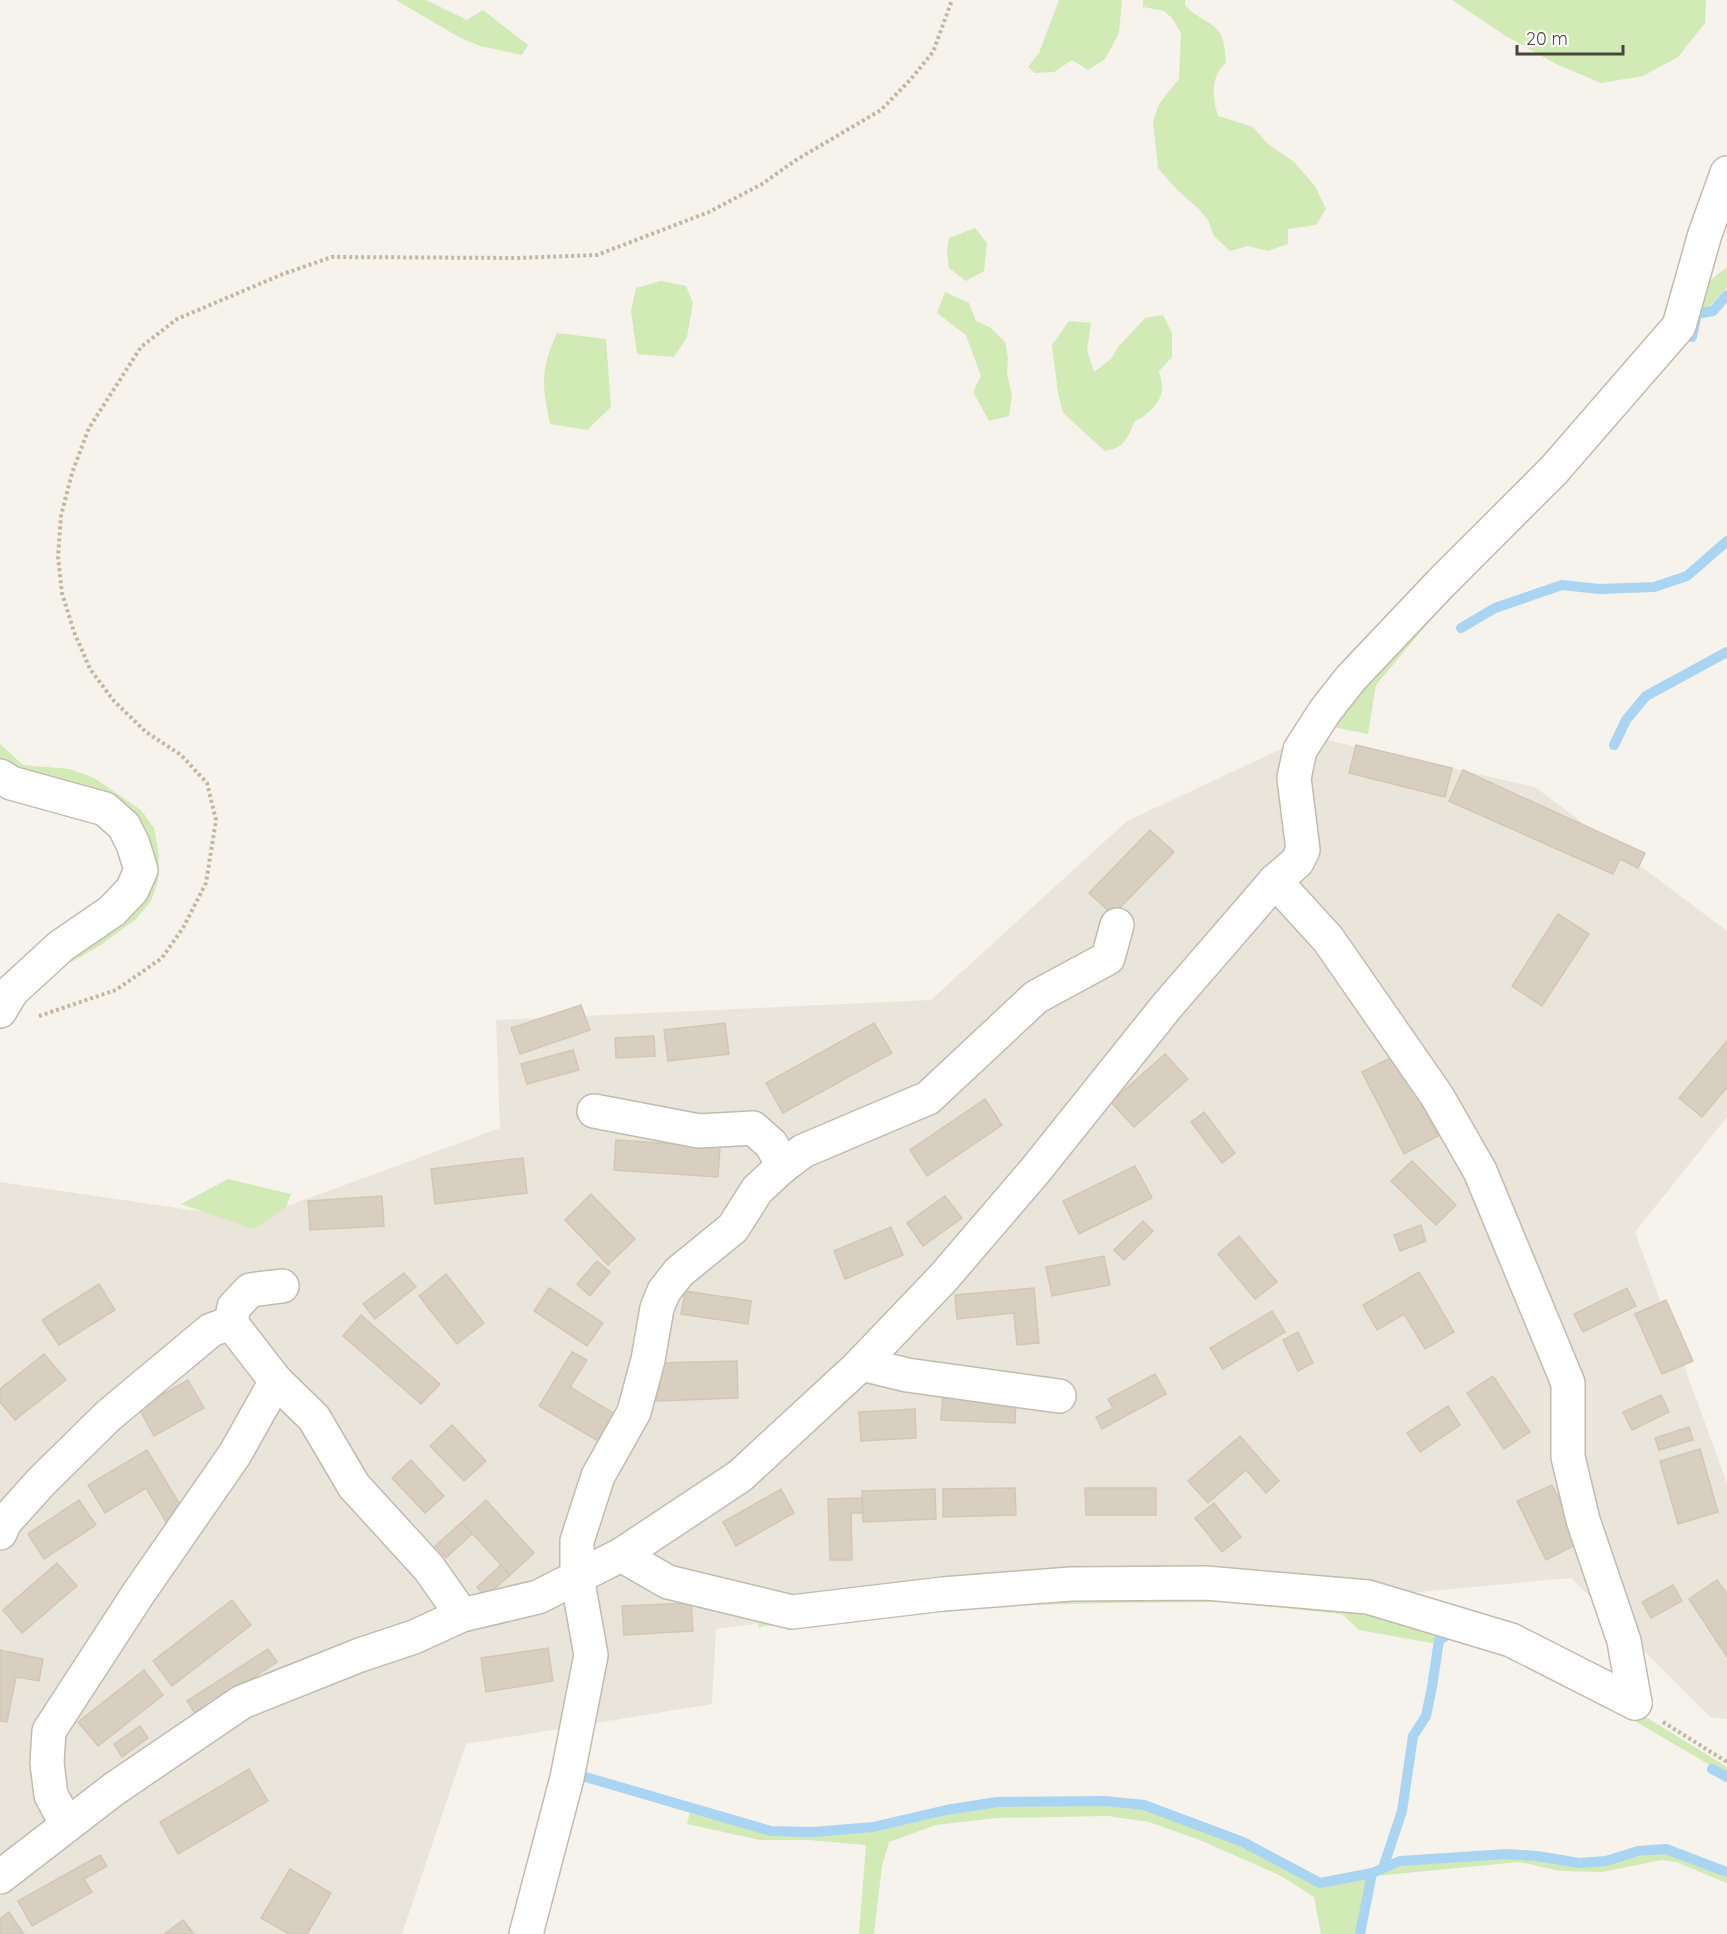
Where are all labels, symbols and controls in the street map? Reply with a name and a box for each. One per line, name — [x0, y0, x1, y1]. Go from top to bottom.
scale bar — [1517, 18, 1624, 56]
text: 20 m — [1526, 27, 1568, 50]

